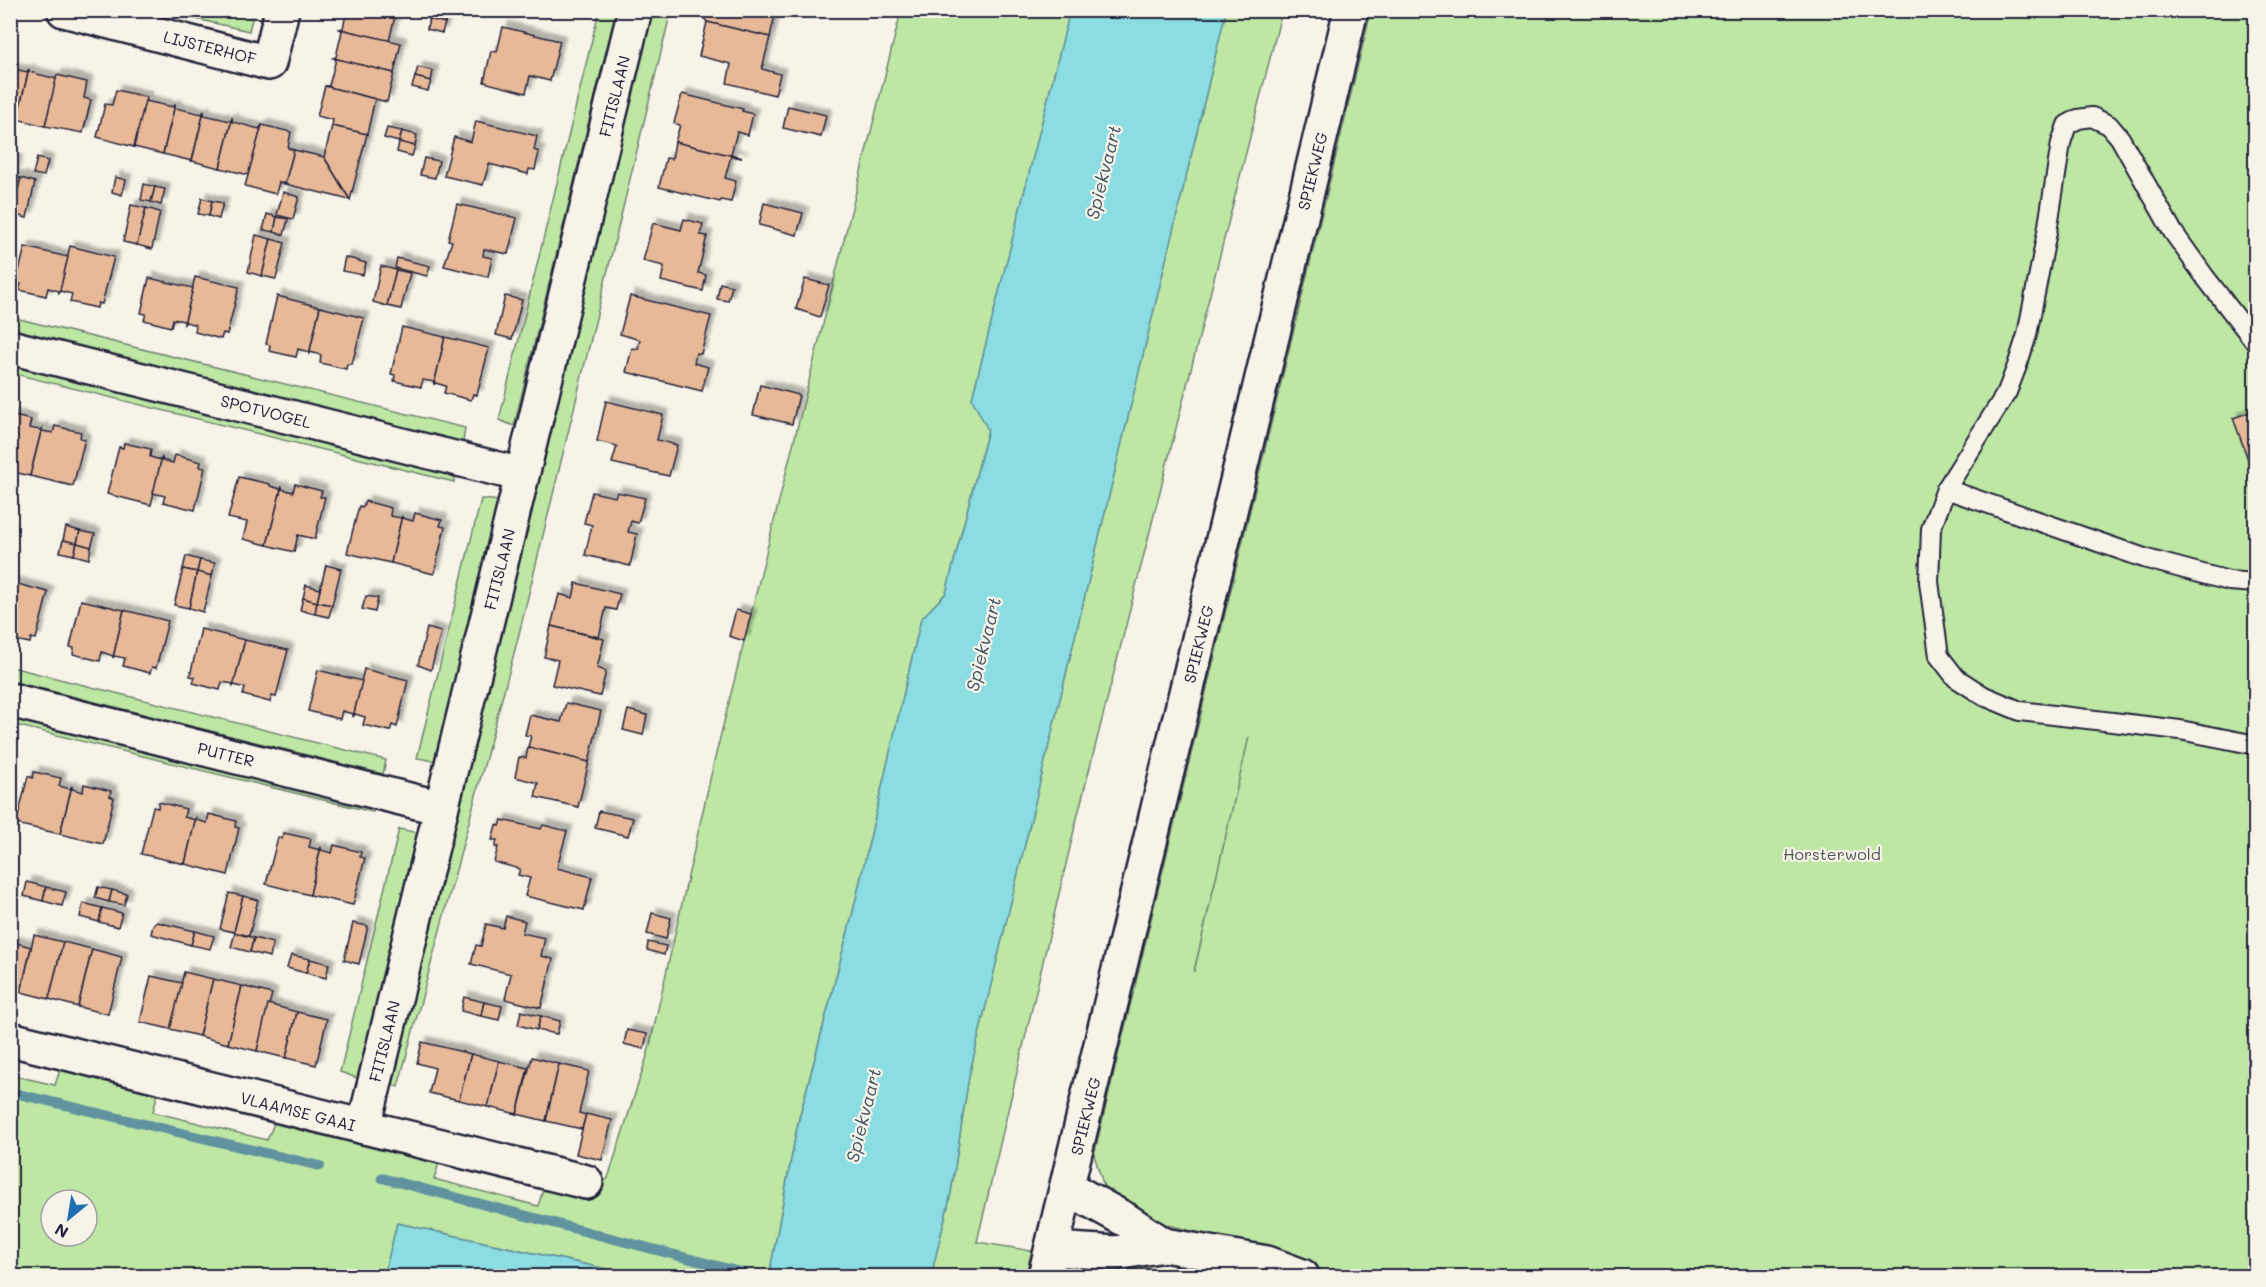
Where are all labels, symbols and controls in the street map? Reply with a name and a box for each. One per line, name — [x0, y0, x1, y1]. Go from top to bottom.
street label: LIJSTERHOF — [162, 25, 258, 69]
street label: FITISLAAN — [594, 53, 634, 139]
water label: Spiekvaart — [1080, 122, 1126, 222]
street label: SPIEKWEG — [1292, 130, 1332, 212]
street label: SPOTVOGEL — [218, 390, 314, 433]
street label: FITISLAAN — [479, 526, 519, 612]
water label: Spiekvaart — [960, 594, 1006, 694]
street label: SPIEKWEG — [1178, 603, 1218, 685]
street label: PUTTER — [195, 737, 257, 771]
park label: Horsterwold — [1783, 843, 1881, 864]
street label: FITISLAAN — [364, 998, 404, 1084]
water label: Spiekvaart — [840, 1065, 886, 1165]
street label: SPIEKWEG — [1065, 1075, 1105, 1157]
street label: VLAAMSE GAAI — [238, 1087, 358, 1135]
north arrow — [39, 1188, 99, 1248]
text: N — [51, 1219, 72, 1244]

